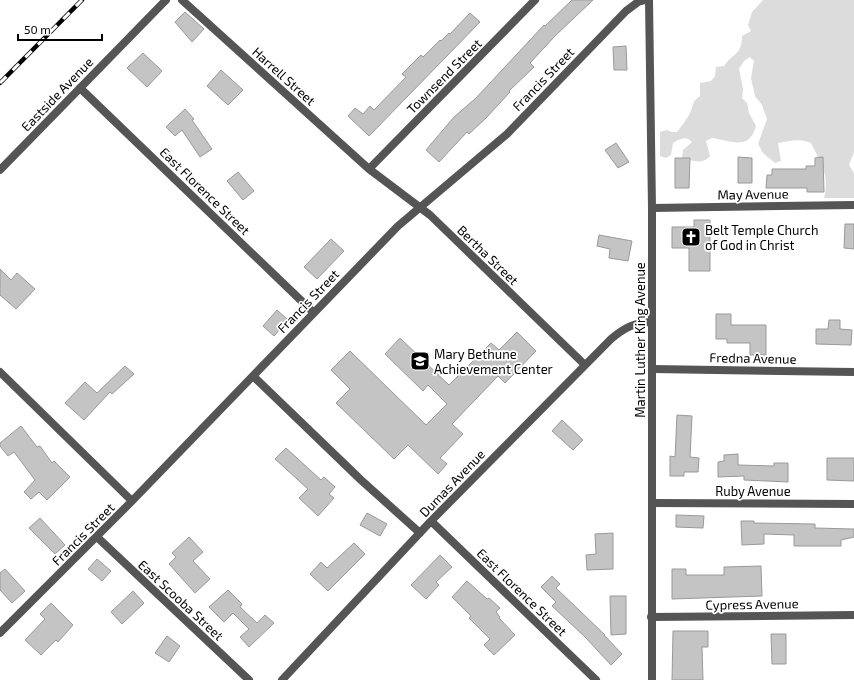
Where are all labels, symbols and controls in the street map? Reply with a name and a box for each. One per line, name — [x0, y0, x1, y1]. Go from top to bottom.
scale bar — [18, 16, 102, 42]
text: 50 m — [24, 22, 51, 36]
street label: Townsend Street — [403, 35, 485, 117]
street label: Harrell Street — [249, 43, 319, 109]
street label: Francis Street — [509, 44, 577, 114]
street label: Eastside Avenue — [18, 54, 96, 134]
street label: East Florence Street — [157, 144, 253, 238]
street label: May Avenue — [717, 185, 789, 203]
street label: Bertha Street — [454, 222, 522, 288]
place label: Belt Temple Church of God in Christ — [705, 222, 818, 253]
church icon: Belt Temple Church of God in Christ — [680, 226, 702, 248]
street label: Martin Luther King Avenue — [632, 262, 648, 418]
street label: Francis Street — [274, 266, 342, 336]
place label: Mary Bethune Achievement Center — [434, 346, 553, 377]
street label: Fredna Avenue — [709, 349, 797, 367]
school or university icon: Mary Bethune Achievement Center — [409, 350, 431, 372]
street label: Dumas Avenue — [416, 446, 488, 520]
street label: Ruby Avenue — [715, 483, 791, 499]
street label: Francis Street — [48, 499, 118, 569]
street label: East Florence Street — [474, 545, 570, 639]
street label: East Scooba Street — [135, 556, 227, 644]
street label: Cypress Avenue — [705, 595, 799, 613]

